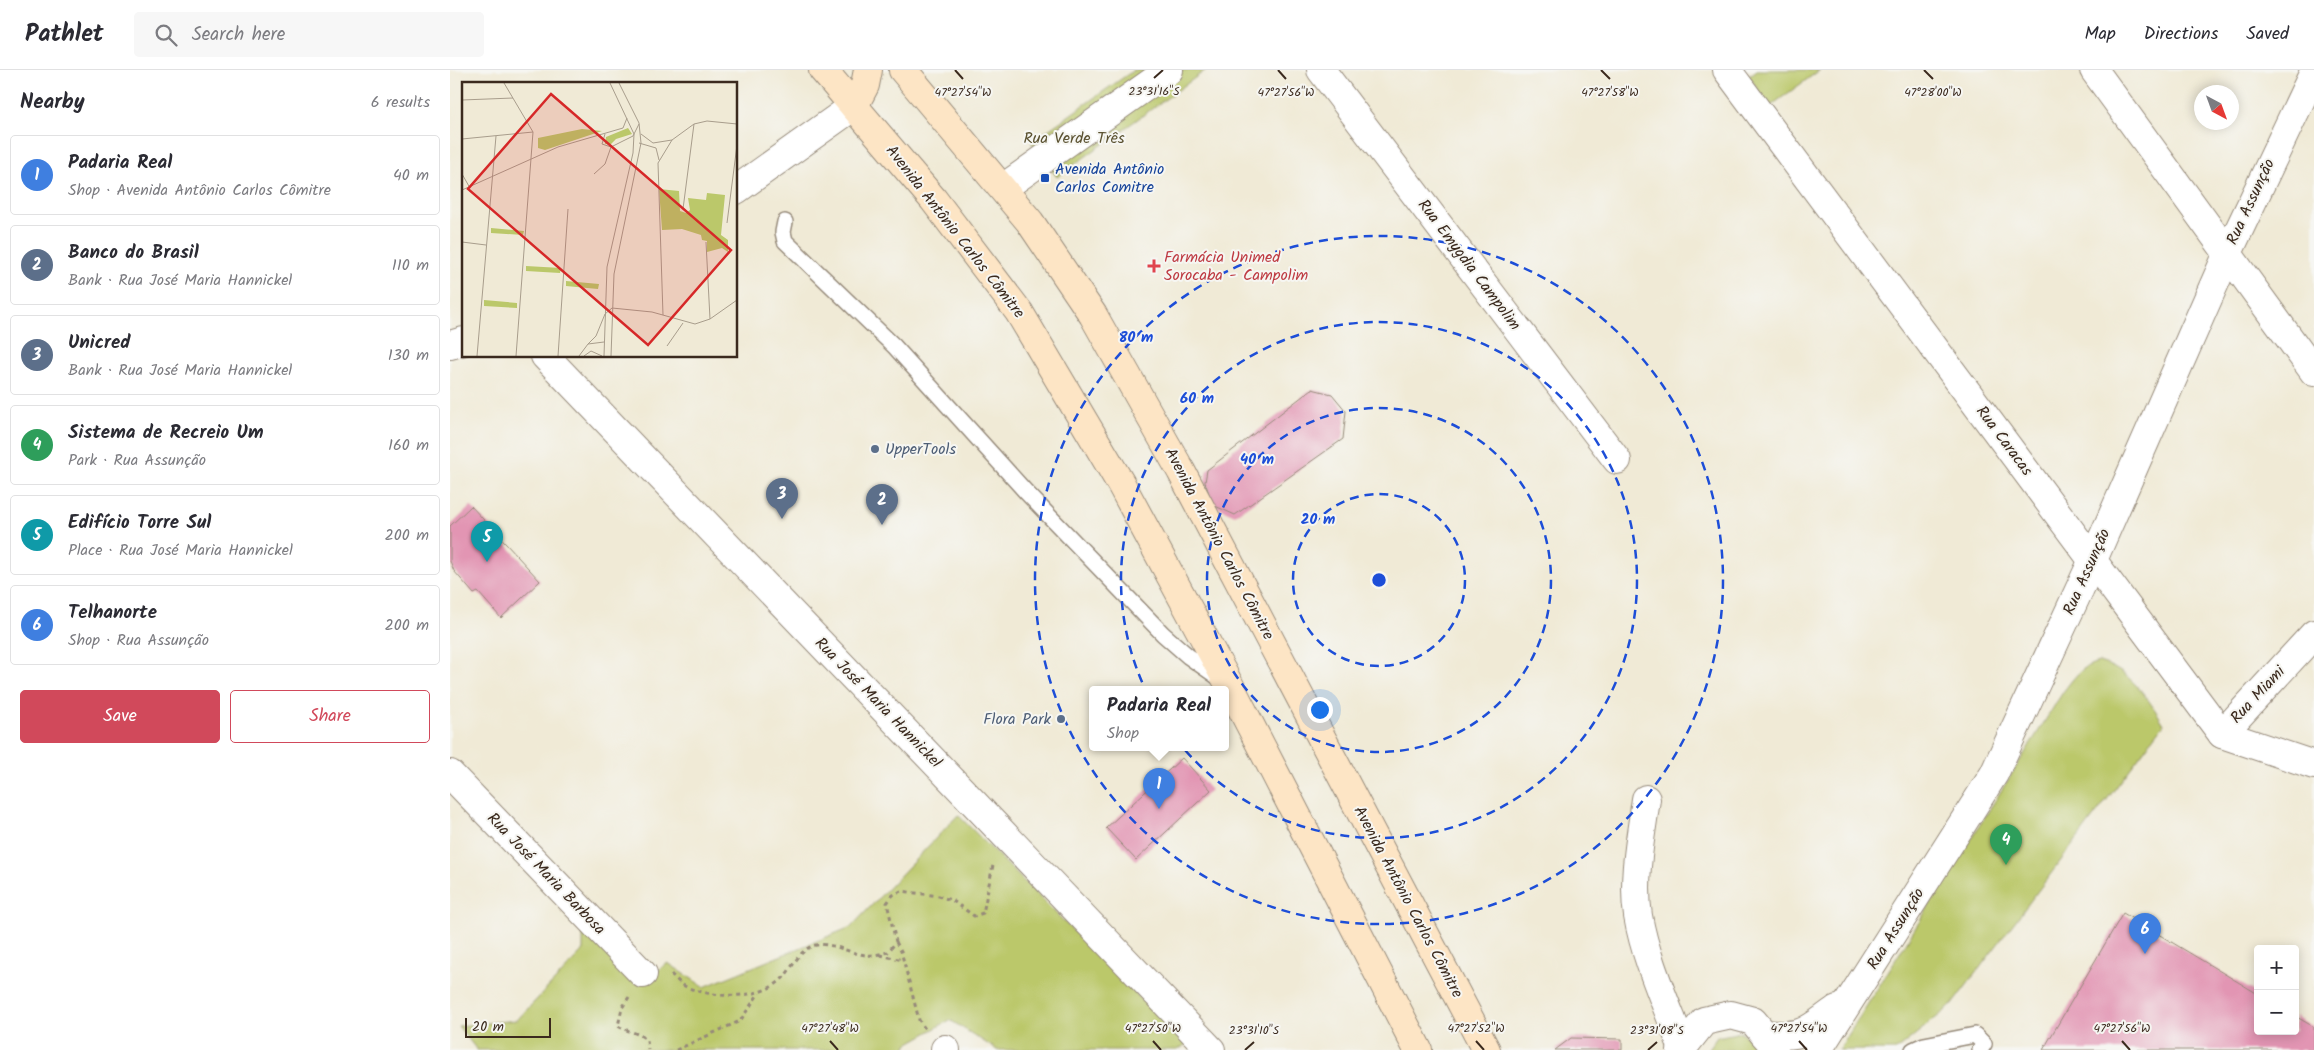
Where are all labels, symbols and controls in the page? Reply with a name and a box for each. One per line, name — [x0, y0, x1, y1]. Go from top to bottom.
search box — [134, 12, 484, 57]
text: Pathlet — [25, 15, 104, 54]
text: Search here — [192, 20, 285, 50]
text: Map — [2084, 20, 2116, 49]
text: Directions — [2144, 20, 2218, 49]
text: Saved — [2246, 20, 2289, 49]
icon: search — [152, 21, 180, 49]
inset map — [462, 82, 738, 358]
text: 23°31'16"S — [1128, 82, 1180, 101]
text: 47°27'54"W — [935, 83, 991, 102]
text: 47°27'56"W — [1258, 83, 1314, 102]
text: 47°27'58"W — [1581, 83, 1639, 102]
text: 47°28'00"W — [1904, 83, 1962, 102]
north arrow — [2194, 85, 2239, 130]
text: Nearby — [20, 86, 85, 119]
text: 6 results — [371, 90, 430, 115]
park label: Rua Verde Três — [1023, 126, 1125, 151]
street label: Avenida Antônio Carlos Cômitre — [879, 140, 1031, 324]
text: Padaria Real — [68, 148, 172, 178]
street label: Rua Assunção — [2220, 155, 2282, 249]
place label: Avenida Antônio Carlos Comitre — [1055, 157, 1164, 200]
text: 1 — [35, 163, 39, 188]
text: 40 m — [393, 163, 429, 188]
marker: Avenida Antônio Carlos Comitre — [1039, 172, 1051, 184]
text: Shop · Avenida Antônio Carlos Cômitre — [68, 178, 331, 203]
street label: Rua Emygdia Campolim — [1411, 194, 1527, 336]
text: Banco do Brasil — [68, 238, 199, 268]
place label: Farmácia Unimed Sorocaba - Campolim — [1164, 245, 1308, 288]
text: 2 — [32, 253, 42, 278]
text: 110 m — [392, 253, 429, 278]
marker: Farmácia Unimed Sorocaba - Campolim — [1148, 260, 1160, 272]
text: Bank · Rua José Maria Hannickel — [68, 268, 292, 293]
text: 80 m — [1119, 326, 1153, 350]
text: Unicred — [68, 328, 130, 358]
text: 3 — [33, 343, 41, 368]
text: 130 m — [388, 343, 429, 368]
text: Bank · Rua José Maria Hannickel — [68, 358, 292, 383]
text: 60 m — [1180, 387, 1214, 411]
street label: Rua Caracas — [1969, 401, 2039, 482]
text: Sistema de Recreio Um — [68, 418, 263, 448]
text: 4 — [33, 433, 41, 458]
text: 160 m — [388, 433, 429, 458]
place label: UpperTools — [885, 437, 956, 462]
marker: UpperTools — [869, 443, 881, 455]
street label: Avenida Antônio Carlos Cômitre — [1158, 443, 1280, 645]
text: Park · Rua Assunção — [68, 448, 206, 473]
text: 40 m — [1240, 448, 1274, 472]
pin: 3 — [766, 478, 798, 519]
pin: 2 — [866, 484, 898, 525]
text: Edifício Torre Sul — [68, 508, 211, 538]
text: 20 m — [1301, 508, 1335, 532]
pin: 5 — [471, 521, 503, 562]
text: 5 — [33, 523, 41, 548]
text: 200 m — [385, 523, 429, 548]
street label: Rua Assunção — [2057, 525, 2117, 619]
text: Place · Rua José Maria Hannickel — [68, 538, 293, 563]
centre of rings — [1370, 571, 1388, 589]
text: Telhanorte — [68, 598, 157, 628]
text: 6 — [33, 613, 41, 638]
text: 200 m — [385, 613, 429, 638]
text: Shop · Rua Assunção — [68, 628, 209, 653]
street label: Rua José Maria Hannickel — [809, 632, 947, 774]
street label: Rua Miami — [2224, 659, 2292, 730]
popup — [1089, 686, 1229, 751]
button: Save — [20, 690, 220, 743]
button: Share — [230, 690, 430, 743]
text: Padaria Real — [1107, 691, 1211, 721]
your location — [1307, 697, 1333, 723]
place label: Flora Park — [983, 707, 1051, 732]
marker: Flora Park — [1055, 713, 1067, 725]
text: Shop — [1107, 721, 1139, 746]
pin: 1 — [1143, 768, 1175, 809]
street label: Avenida Antônio Carlos Cômitre — [1347, 801, 1469, 1003]
street label: Rua José Maria Barbosa — [481, 807, 611, 941]
pin: 4 — [1990, 824, 2022, 865]
street label: Rua Assunção — [1861, 883, 1931, 975]
pin: 6 — [2129, 913, 2161, 954]
map controls — [2254, 945, 2299, 1035]
button: + — [2254, 945, 2299, 990]
button: − — [2254, 990, 2299, 1035]
scale bar — [465, 1015, 551, 1038]
text: 20 m — [472, 1016, 504, 1038]
text: 47°27'48"W — [801, 1019, 859, 1038]
text: 47°27'50"W — [1125, 1019, 1181, 1038]
text: 47°27'52"W — [1447, 1019, 1505, 1038]
text: 47°27'54"W — [1771, 1019, 1827, 1038]
text: 47°27'56"W — [2094, 1019, 2150, 1038]
text: 23°31'10"S — [1229, 1021, 1280, 1040]
text: 23°31'08"S — [1630, 1021, 1685, 1040]

